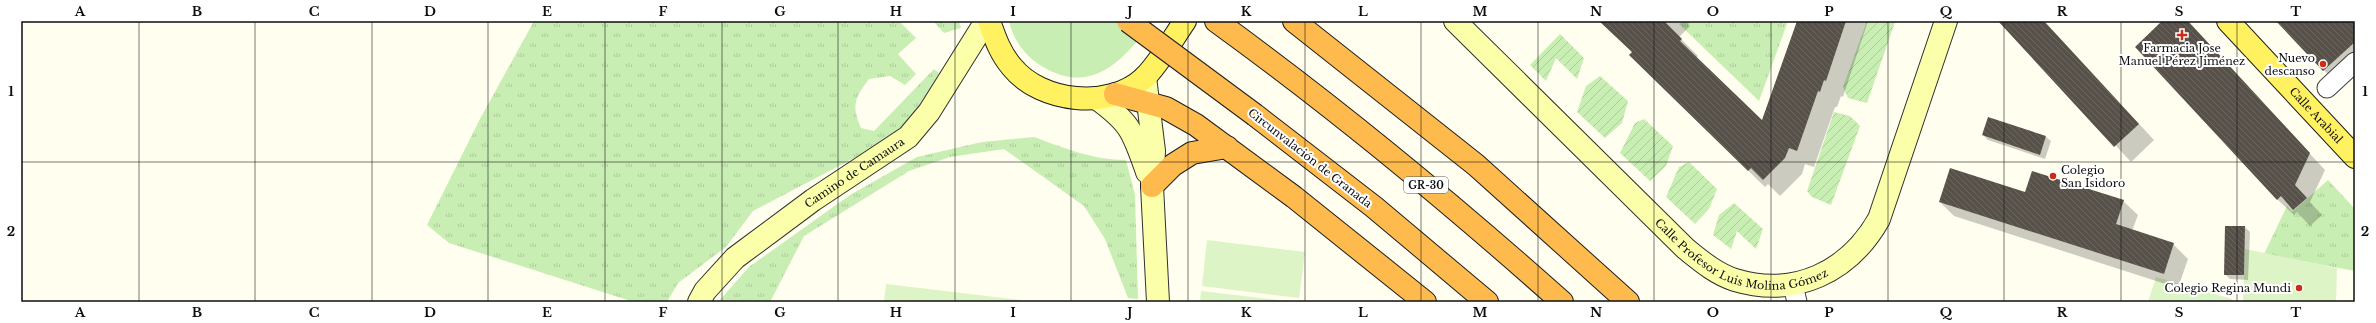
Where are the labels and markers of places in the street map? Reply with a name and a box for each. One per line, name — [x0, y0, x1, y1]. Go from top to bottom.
marker: Farmacia Jose Manuel Pérez Jiménez — [2177, 30, 2187, 40]
place label: Farmacia Jose Manuel Pérez Jiménez — [2119, 41, 2245, 68]
place label: Nuevo descanso — [2265, 51, 2315, 78]
marker: Nuevo descanso — [2318, 59, 2328, 69]
place label: Colegio San Isidoro — [2061, 163, 2125, 190]
marker: Colegio San Isidoro — [2048, 171, 2058, 181]
place label: Colegio Regina Mundi — [2165, 281, 2291, 295]
marker: Colegio Regina Mundi — [2294, 283, 2304, 293]

